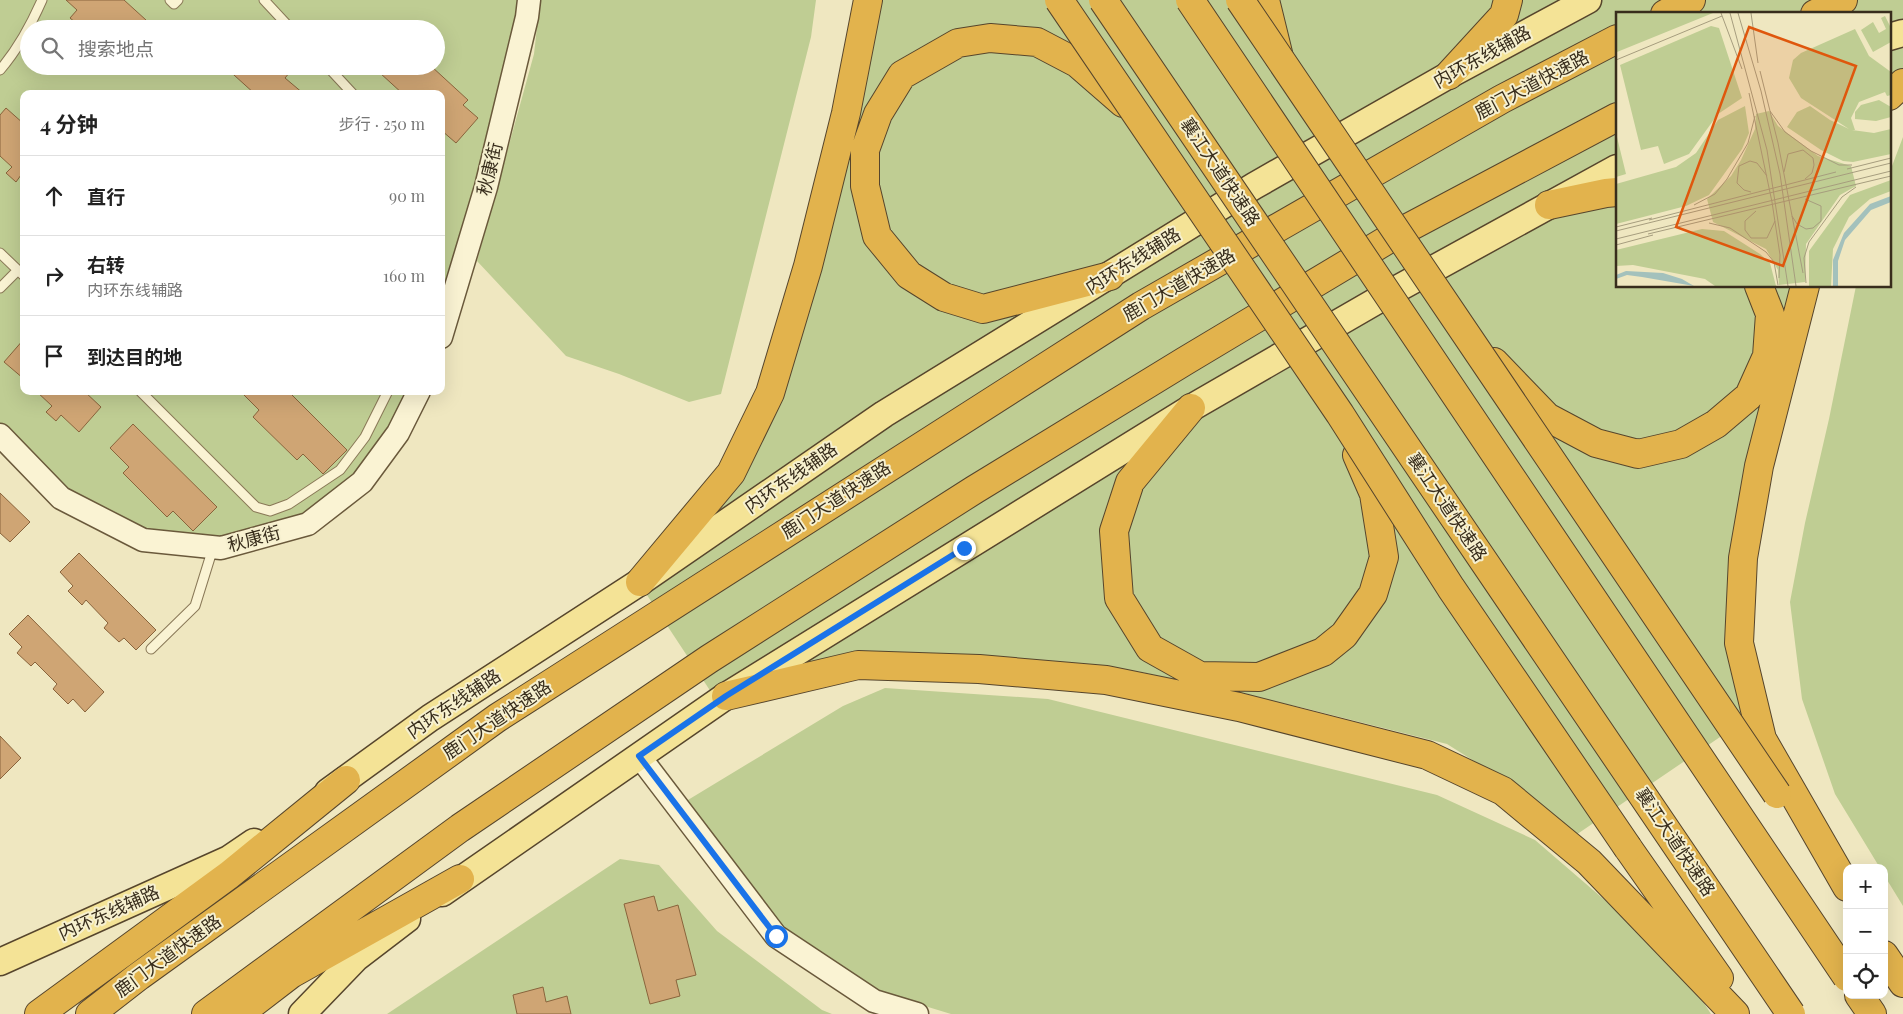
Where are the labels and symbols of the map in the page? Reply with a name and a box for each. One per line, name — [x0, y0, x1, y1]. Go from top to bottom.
inset map — [1616, 12, 1890, 288]
street label: 内环东线辅路 — [1428, 19, 1535, 93]
street label: 鹿门大道快速路 — [1470, 44, 1593, 124]
street label: 襄江大道快速路 — [1176, 113, 1266, 230]
street label: 秋康街 — [471, 140, 507, 198]
street label: 内环东线辅路 — [1080, 221, 1185, 299]
street label: 鹿门大道快速路 — [1118, 242, 1239, 326]
street label: 内环东线辅路 — [739, 436, 842, 518]
street label: 襄江大道快速路 — [1403, 448, 1493, 565]
street label: 鹿门大道快速路 — [776, 455, 895, 544]
street label: 秋康街 — [225, 519, 283, 557]
route end — [953, 537, 976, 560]
street label: 内环东线辅路 — [402, 663, 505, 743]
street label: 鹿门大道快速路 — [438, 674, 555, 764]
street label: 襄江大道快速路 — [1631, 783, 1721, 900]
street label: 内环东线辅路 — [54, 879, 163, 945]
street label: 鹿门大道快速路 — [109, 908, 225, 1002]
route start — [765, 925, 788, 948]

